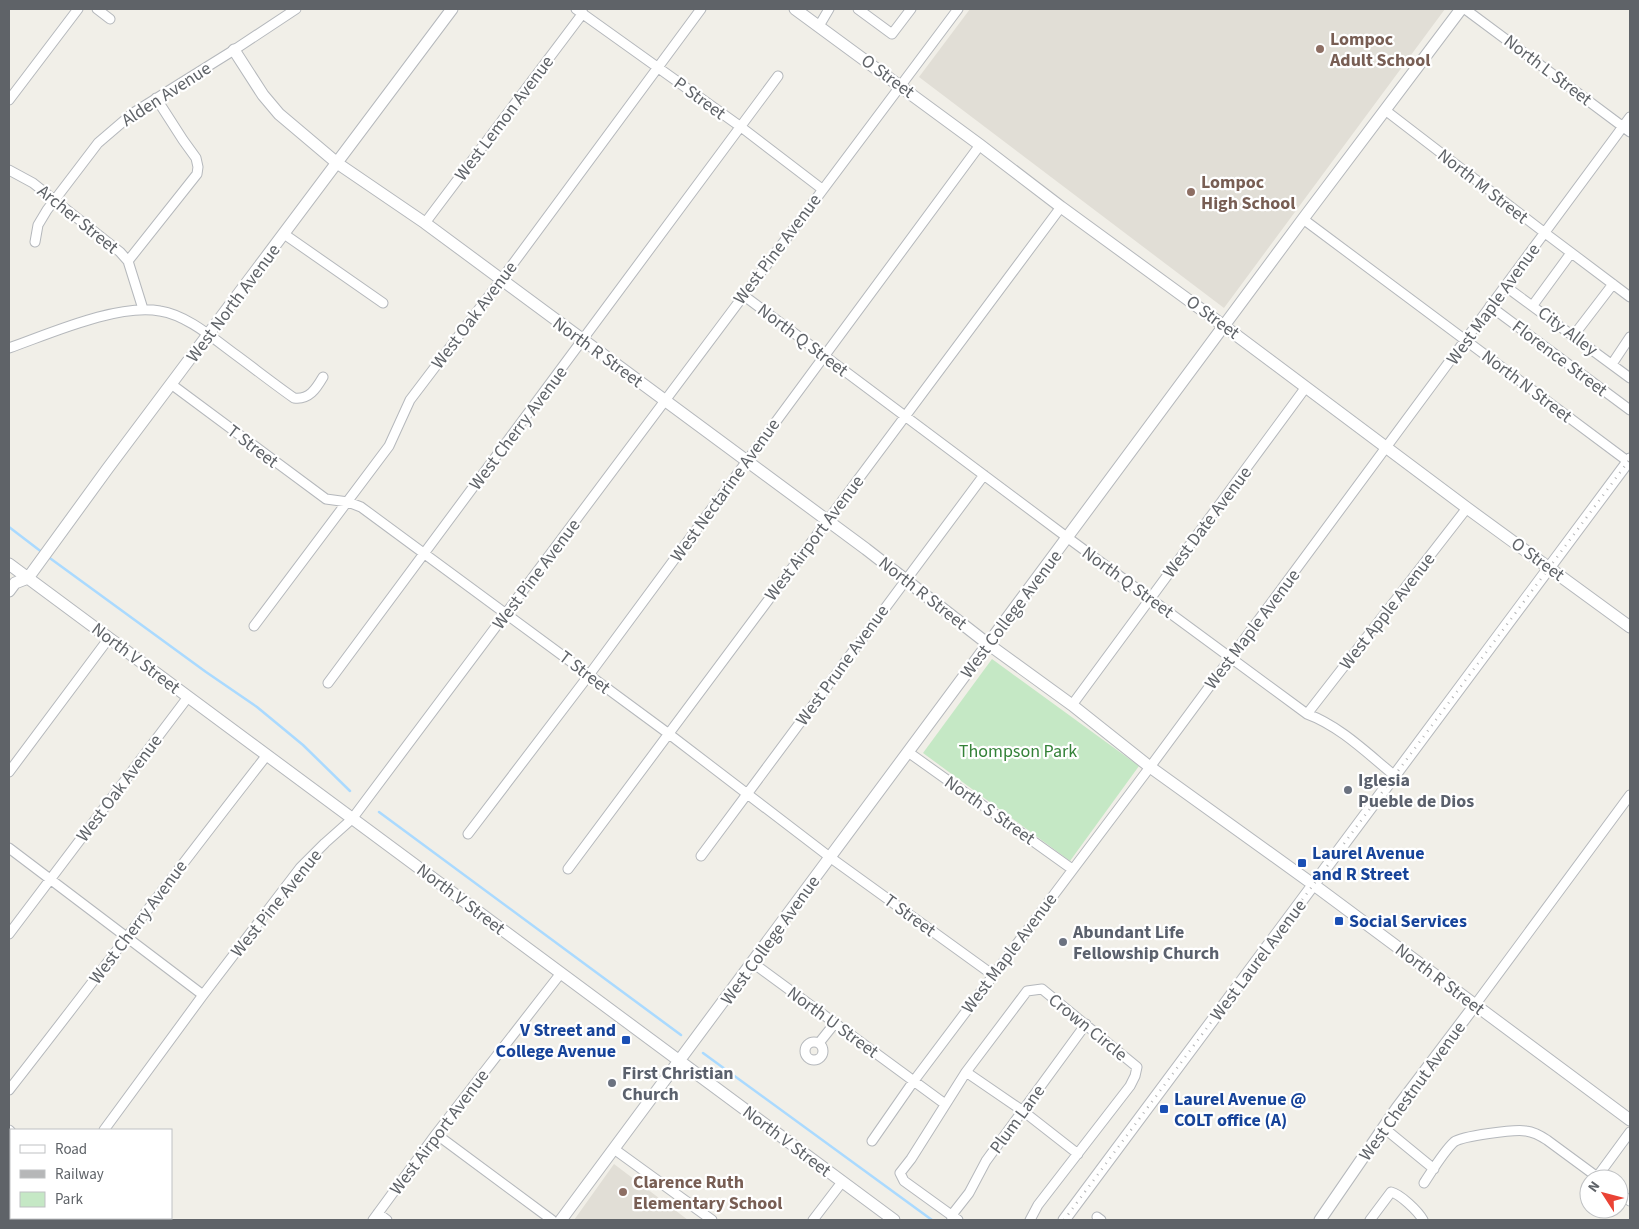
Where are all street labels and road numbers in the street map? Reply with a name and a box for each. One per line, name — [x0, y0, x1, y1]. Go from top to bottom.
street label: North L Street — [1498, 29, 1597, 112]
street label: O Street — [856, 48, 920, 104]
street label: West Lemon Avenue — [449, 50, 560, 186]
street label: Alden Avenue — [117, 56, 216, 133]
street label: P Street — [669, 71, 731, 126]
street label: North M Street — [1432, 143, 1533, 230]
street label: Archer Street — [32, 179, 124, 260]
street label: West Pine Avenue — [728, 189, 827, 310]
street label: West Maple Avenue — [1441, 238, 1546, 370]
street label: West North Avenue — [181, 239, 286, 368]
street label: West Oak Avenue — [426, 256, 523, 374]
street label: O Street — [1181, 289, 1245, 345]
street label: North Q Street — [752, 298, 853, 383]
street label: City Alley — [1533, 301, 1603, 363]
street label: North R Street — [547, 311, 648, 394]
street label: Florence Street — [1507, 314, 1613, 403]
street label: North N Street — [1476, 344, 1577, 429]
street label: West Cherry Avenue — [463, 361, 573, 495]
street label: West Nectarine Avenue — [665, 413, 786, 567]
street label: T Street — [222, 419, 284, 474]
street label: West Date Avenue — [1157, 461, 1258, 583]
street label: West Airport Avenue — [759, 470, 870, 606]
street label: West Pine Avenue — [487, 514, 586, 635]
street label: O Street — [1506, 531, 1570, 587]
street label: North Q Street — [1077, 541, 1179, 624]
street label: West College Avenue — [955, 545, 1068, 684]
street label: West Apple Avenue — [1334, 547, 1441, 675]
street label: North R Street — [873, 551, 972, 636]
street label: West Maple Avenue — [1199, 564, 1306, 695]
street label: West Prune Avenue — [790, 600, 895, 731]
street label: North V Street — [86, 617, 185, 700]
street label: T Street — [554, 645, 616, 700]
street label: West Oak Avenue — [71, 729, 168, 847]
street label: North S Street — [939, 770, 1040, 851]
street label: West Pine Avenue — [225, 844, 328, 963]
street label: West Cherry Avenue — [83, 855, 193, 989]
street label: North V Street — [411, 858, 510, 941]
street label: West College Avenue — [715, 870, 826, 1010]
street label: T Street — [879, 888, 941, 943]
street label: West Maple Avenue — [956, 888, 1063, 1019]
street label: West Laurel Avenue — [1204, 894, 1312, 1026]
street label: North R Street — [1390, 938, 1490, 1021]
street label: North U Street — [782, 981, 884, 1064]
street label: Crown Circle — [1043, 988, 1132, 1067]
street label: West Chestnut Avenue — [1353, 1016, 1472, 1166]
street label: West Airport Avenue — [384, 1064, 495, 1200]
street label: Plum Lane — [984, 1080, 1051, 1159]
street label: North V Street — [737, 1100, 836, 1183]

